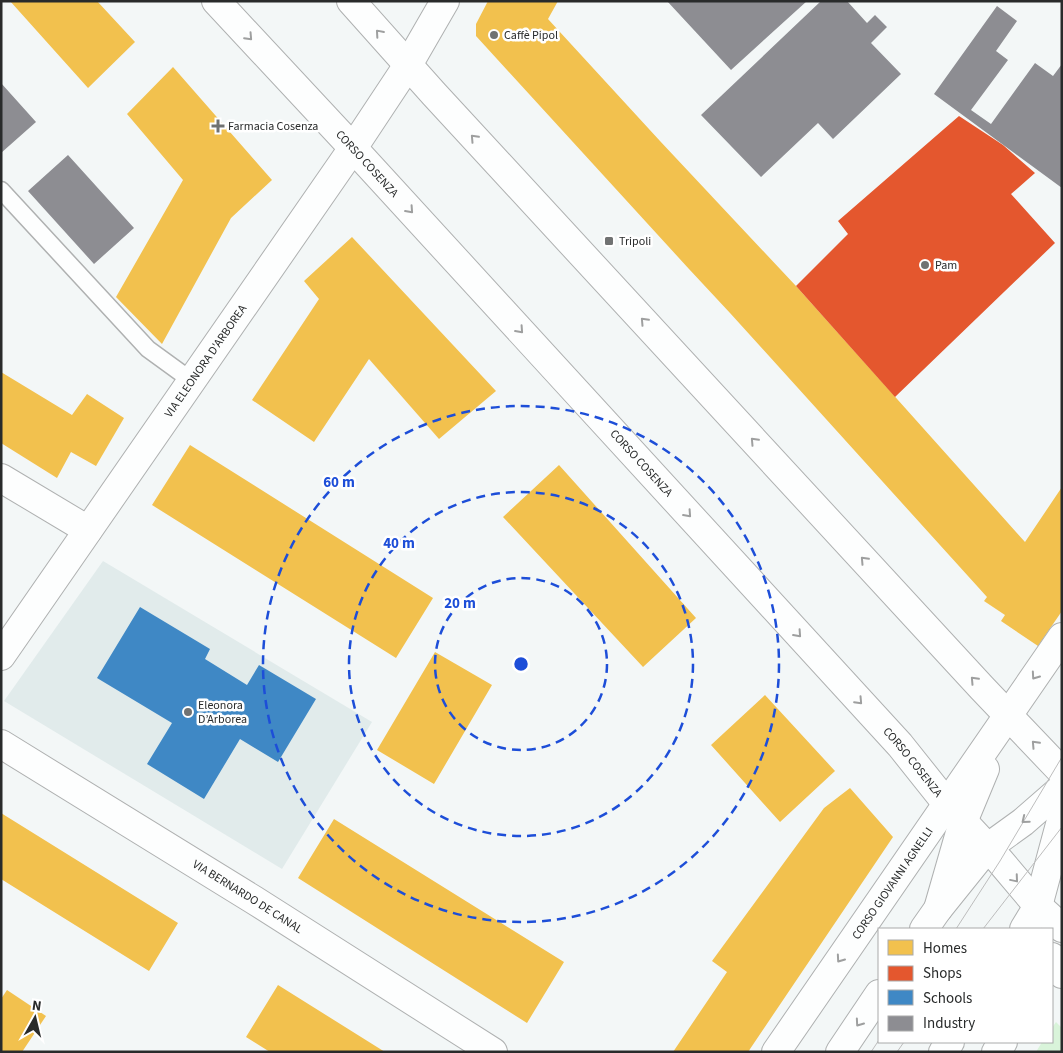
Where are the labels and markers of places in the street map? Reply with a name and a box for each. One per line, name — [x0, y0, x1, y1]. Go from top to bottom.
place label: Caffè Pipol — [504, 27, 558, 44]
marker: Caffè Pipol — [488, 29, 500, 41]
place label: Farmacia Cosenza — [228, 118, 318, 135]
marker: Farmacia Cosenza — [212, 120, 224, 132]
place label: Tripoli — [619, 233, 651, 250]
marker: Tripoli — [603, 235, 615, 247]
place label: Pam — [935, 257, 957, 274]
marker: Pam — [919, 259, 931, 271]
centre of rings — [512, 655, 530, 673]
place label: Eleonora D’Arborea — [198, 697, 247, 728]
marker: Eleonora D’Arborea — [182, 706, 194, 718]

